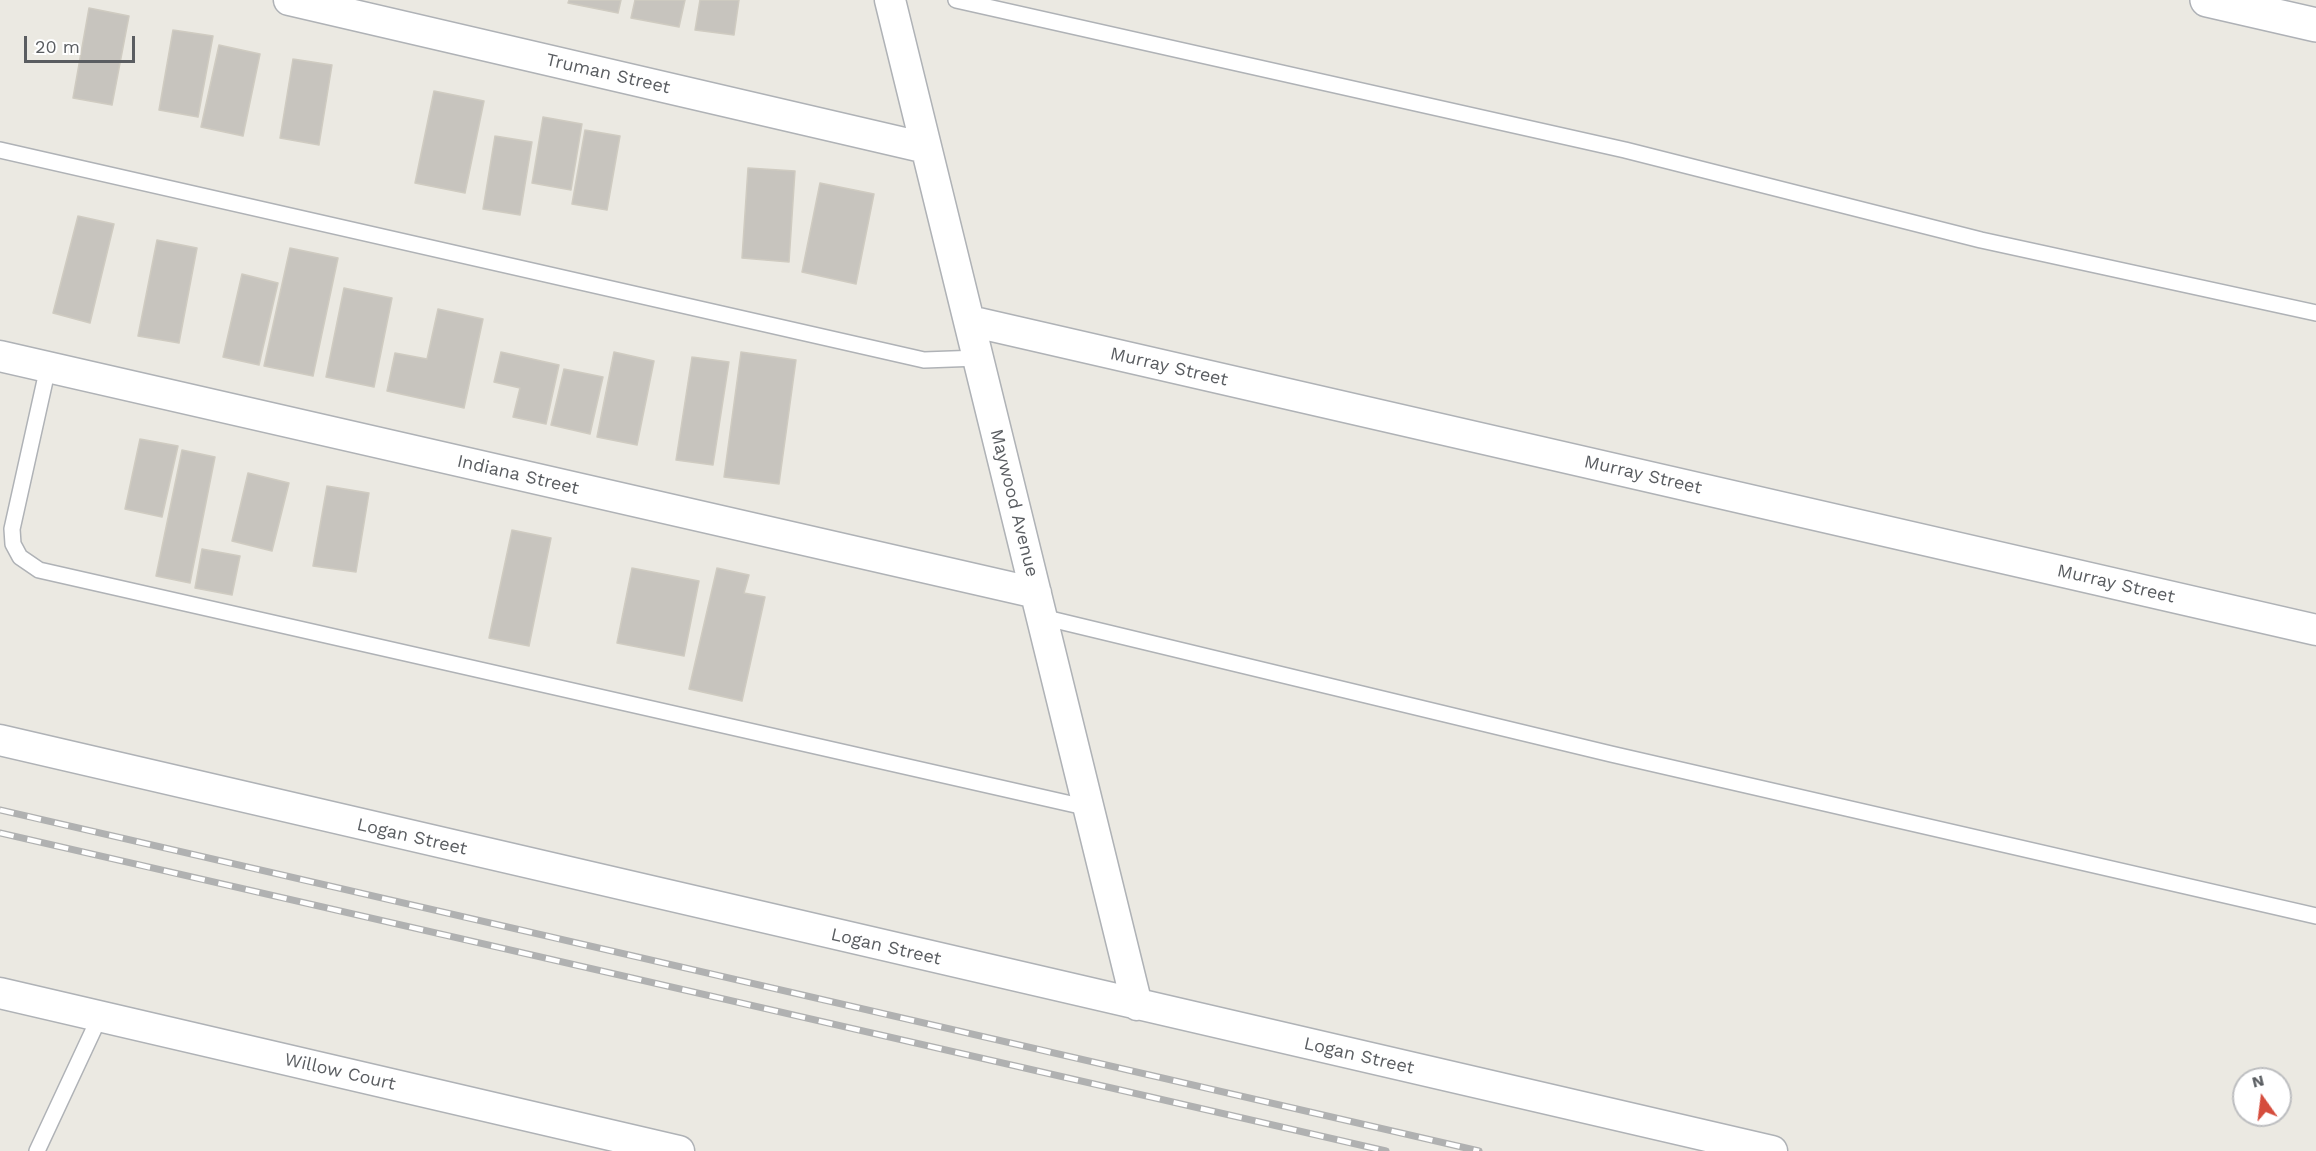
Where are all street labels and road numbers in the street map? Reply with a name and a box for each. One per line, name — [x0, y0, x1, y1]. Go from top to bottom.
street label: Truman Street — [544, 49, 672, 99]
street label: Murray Street — [1108, 343, 1230, 391]
street label: Maywood Avenue — [985, 427, 1043, 579]
street label: Indiana Street — [455, 450, 581, 500]
street label: Murray Street — [1582, 451, 1704, 499]
street label: Murray Street — [2055, 560, 2177, 608]
street label: Logan Street — [355, 814, 469, 860]
street label: Logan Street — [829, 924, 943, 970]
street label: Logan Street — [1302, 1033, 1416, 1079]
street label: Willow Court — [282, 1049, 398, 1095]

